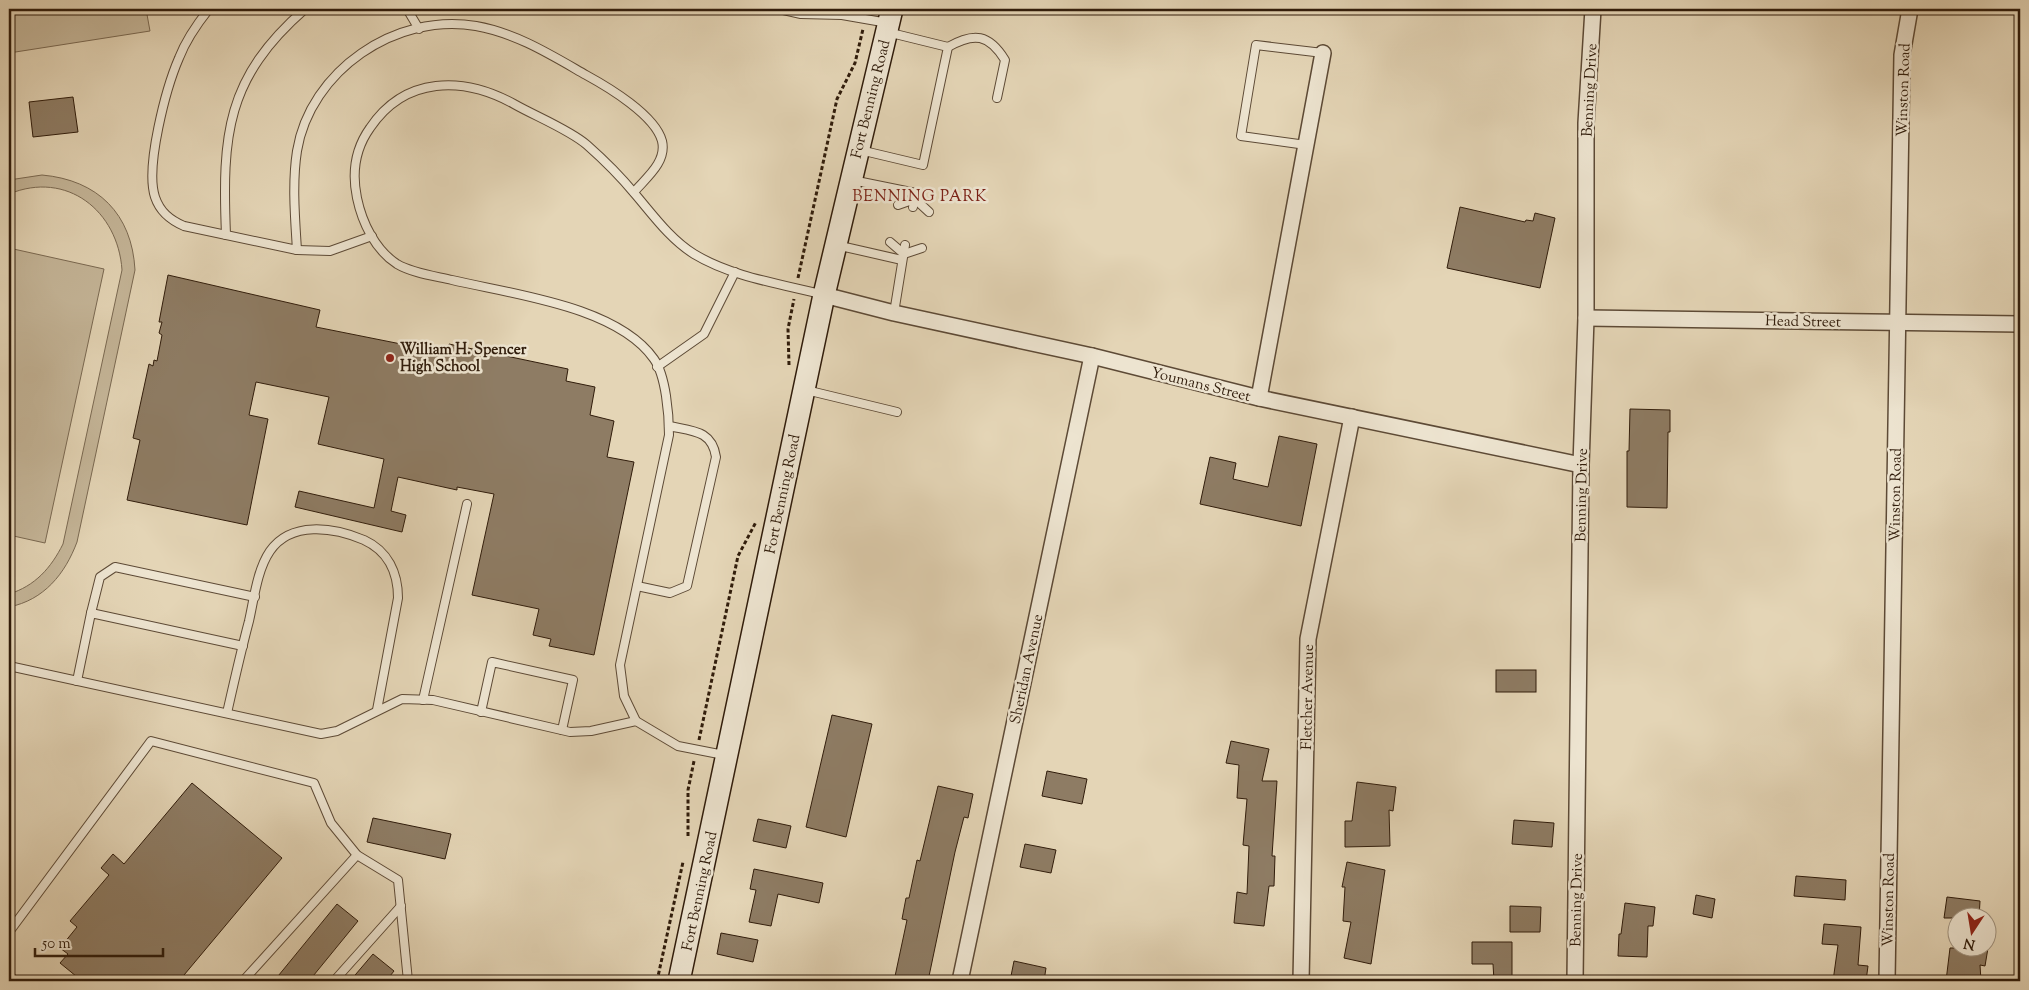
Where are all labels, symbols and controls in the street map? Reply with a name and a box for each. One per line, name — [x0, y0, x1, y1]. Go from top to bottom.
street label: Fort Benning Road — [847, 37, 896, 161]
street label: Winston Road — [1892, 42, 1917, 137]
street label: Benning Drive — [1578, 43, 1603, 137]
district label: BENNING PARK — [852, 186, 988, 209]
street label: Head Street — [1765, 311, 1841, 334]
place label: William H. Spencer High School — [400, 340, 527, 378]
marker: William H. Spencer High School — [384, 352, 396, 364]
street label: Youmans Street — [1149, 363, 1253, 408]
street label: Fort Benning Road — [761, 432, 806, 556]
street label: Winston Road — [1885, 447, 1908, 542]
street label: Benning Drive — [1571, 448, 1594, 542]
street label: Sheridan Avenue — [1006, 612, 1049, 726]
street label: Fletcher Avenue — [1297, 644, 1320, 750]
street label: Fort Benning Road — [678, 829, 723, 953]
street label: Winston Road — [1878, 852, 1901, 947]
street label: Benning Drive — [1566, 853, 1589, 947]
north arrow — [1946, 908, 1996, 958]
scale bar — [35, 925, 162, 957]
text: N — [1962, 932, 1977, 954]
text: 50 m — [41, 934, 71, 955]

